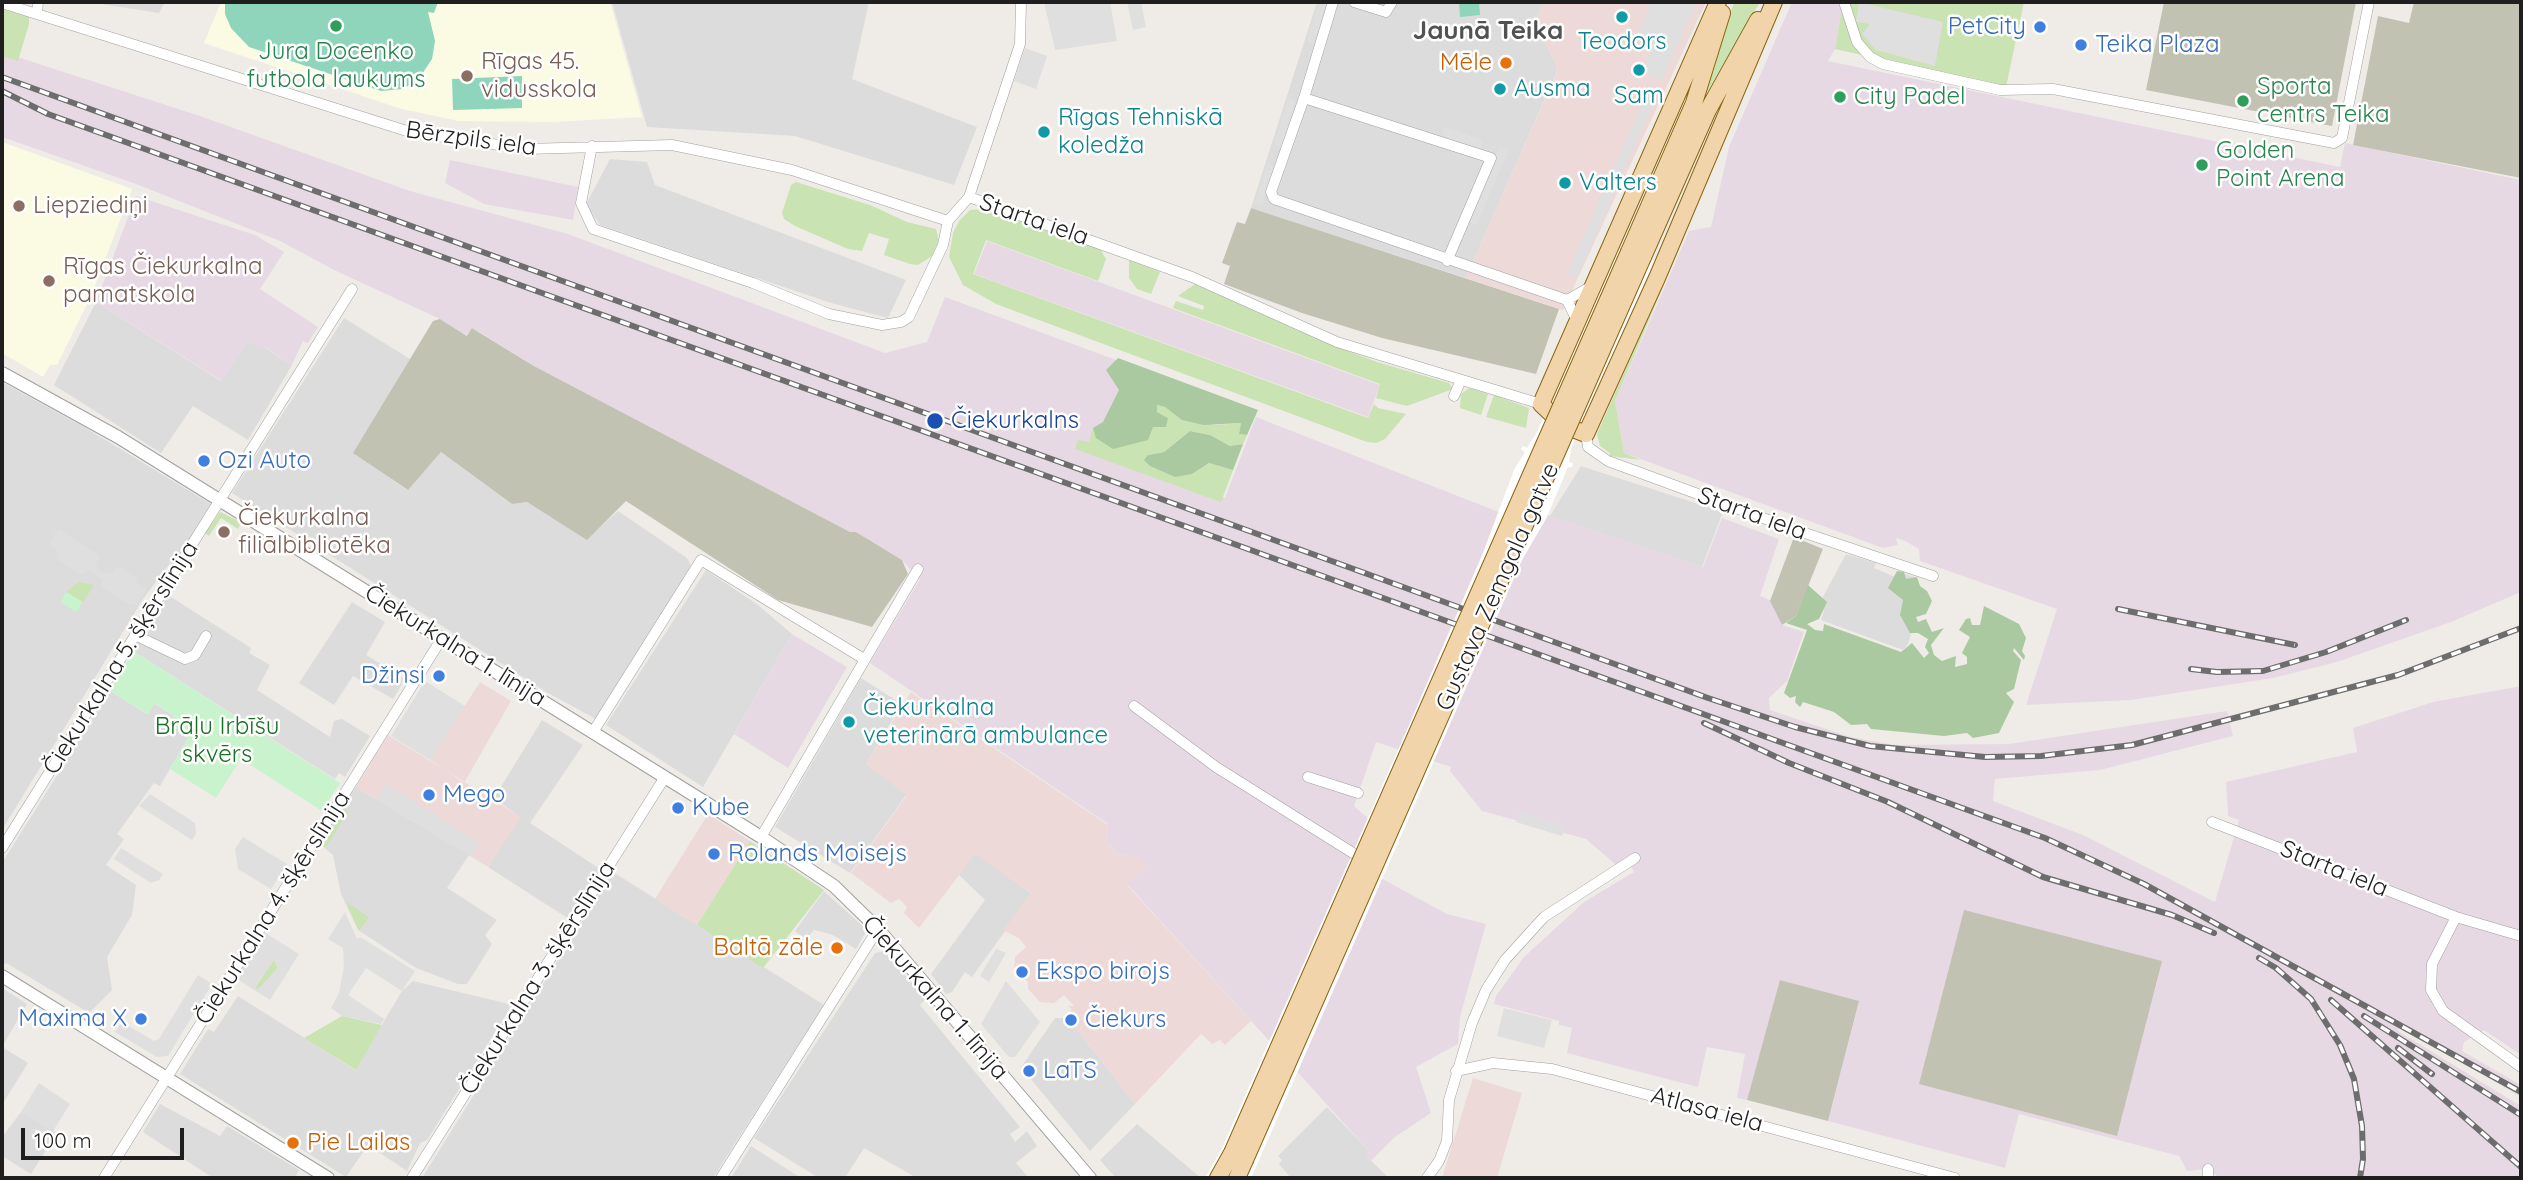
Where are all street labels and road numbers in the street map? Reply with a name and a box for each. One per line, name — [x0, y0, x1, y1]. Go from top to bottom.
street label: Bērzpils iela — [404, 116, 538, 162]
street label: Starta iela — [976, 188, 1092, 252]
street label: Gustava Zemgala gatve — [1430, 459, 1566, 715]
street label: Starta iela — [1694, 481, 1810, 547]
street label: Čiekurkalna 5. šķērslīnija — [37, 536, 205, 780]
street label: Čiekurkalna 1. līnija — [359, 579, 551, 713]
street label: Čiekurkalna 4. šķērslīnija — [189, 786, 357, 1030]
street label: Starta iela — [2276, 834, 2392, 904]
street label: Čiekurkalna 3. šķērslīnija — [454, 856, 622, 1100]
street label: Čiekurkalna 1. līnija — [856, 910, 1014, 1086]
street label: Atlasa iela — [1648, 1081, 1766, 1139]

